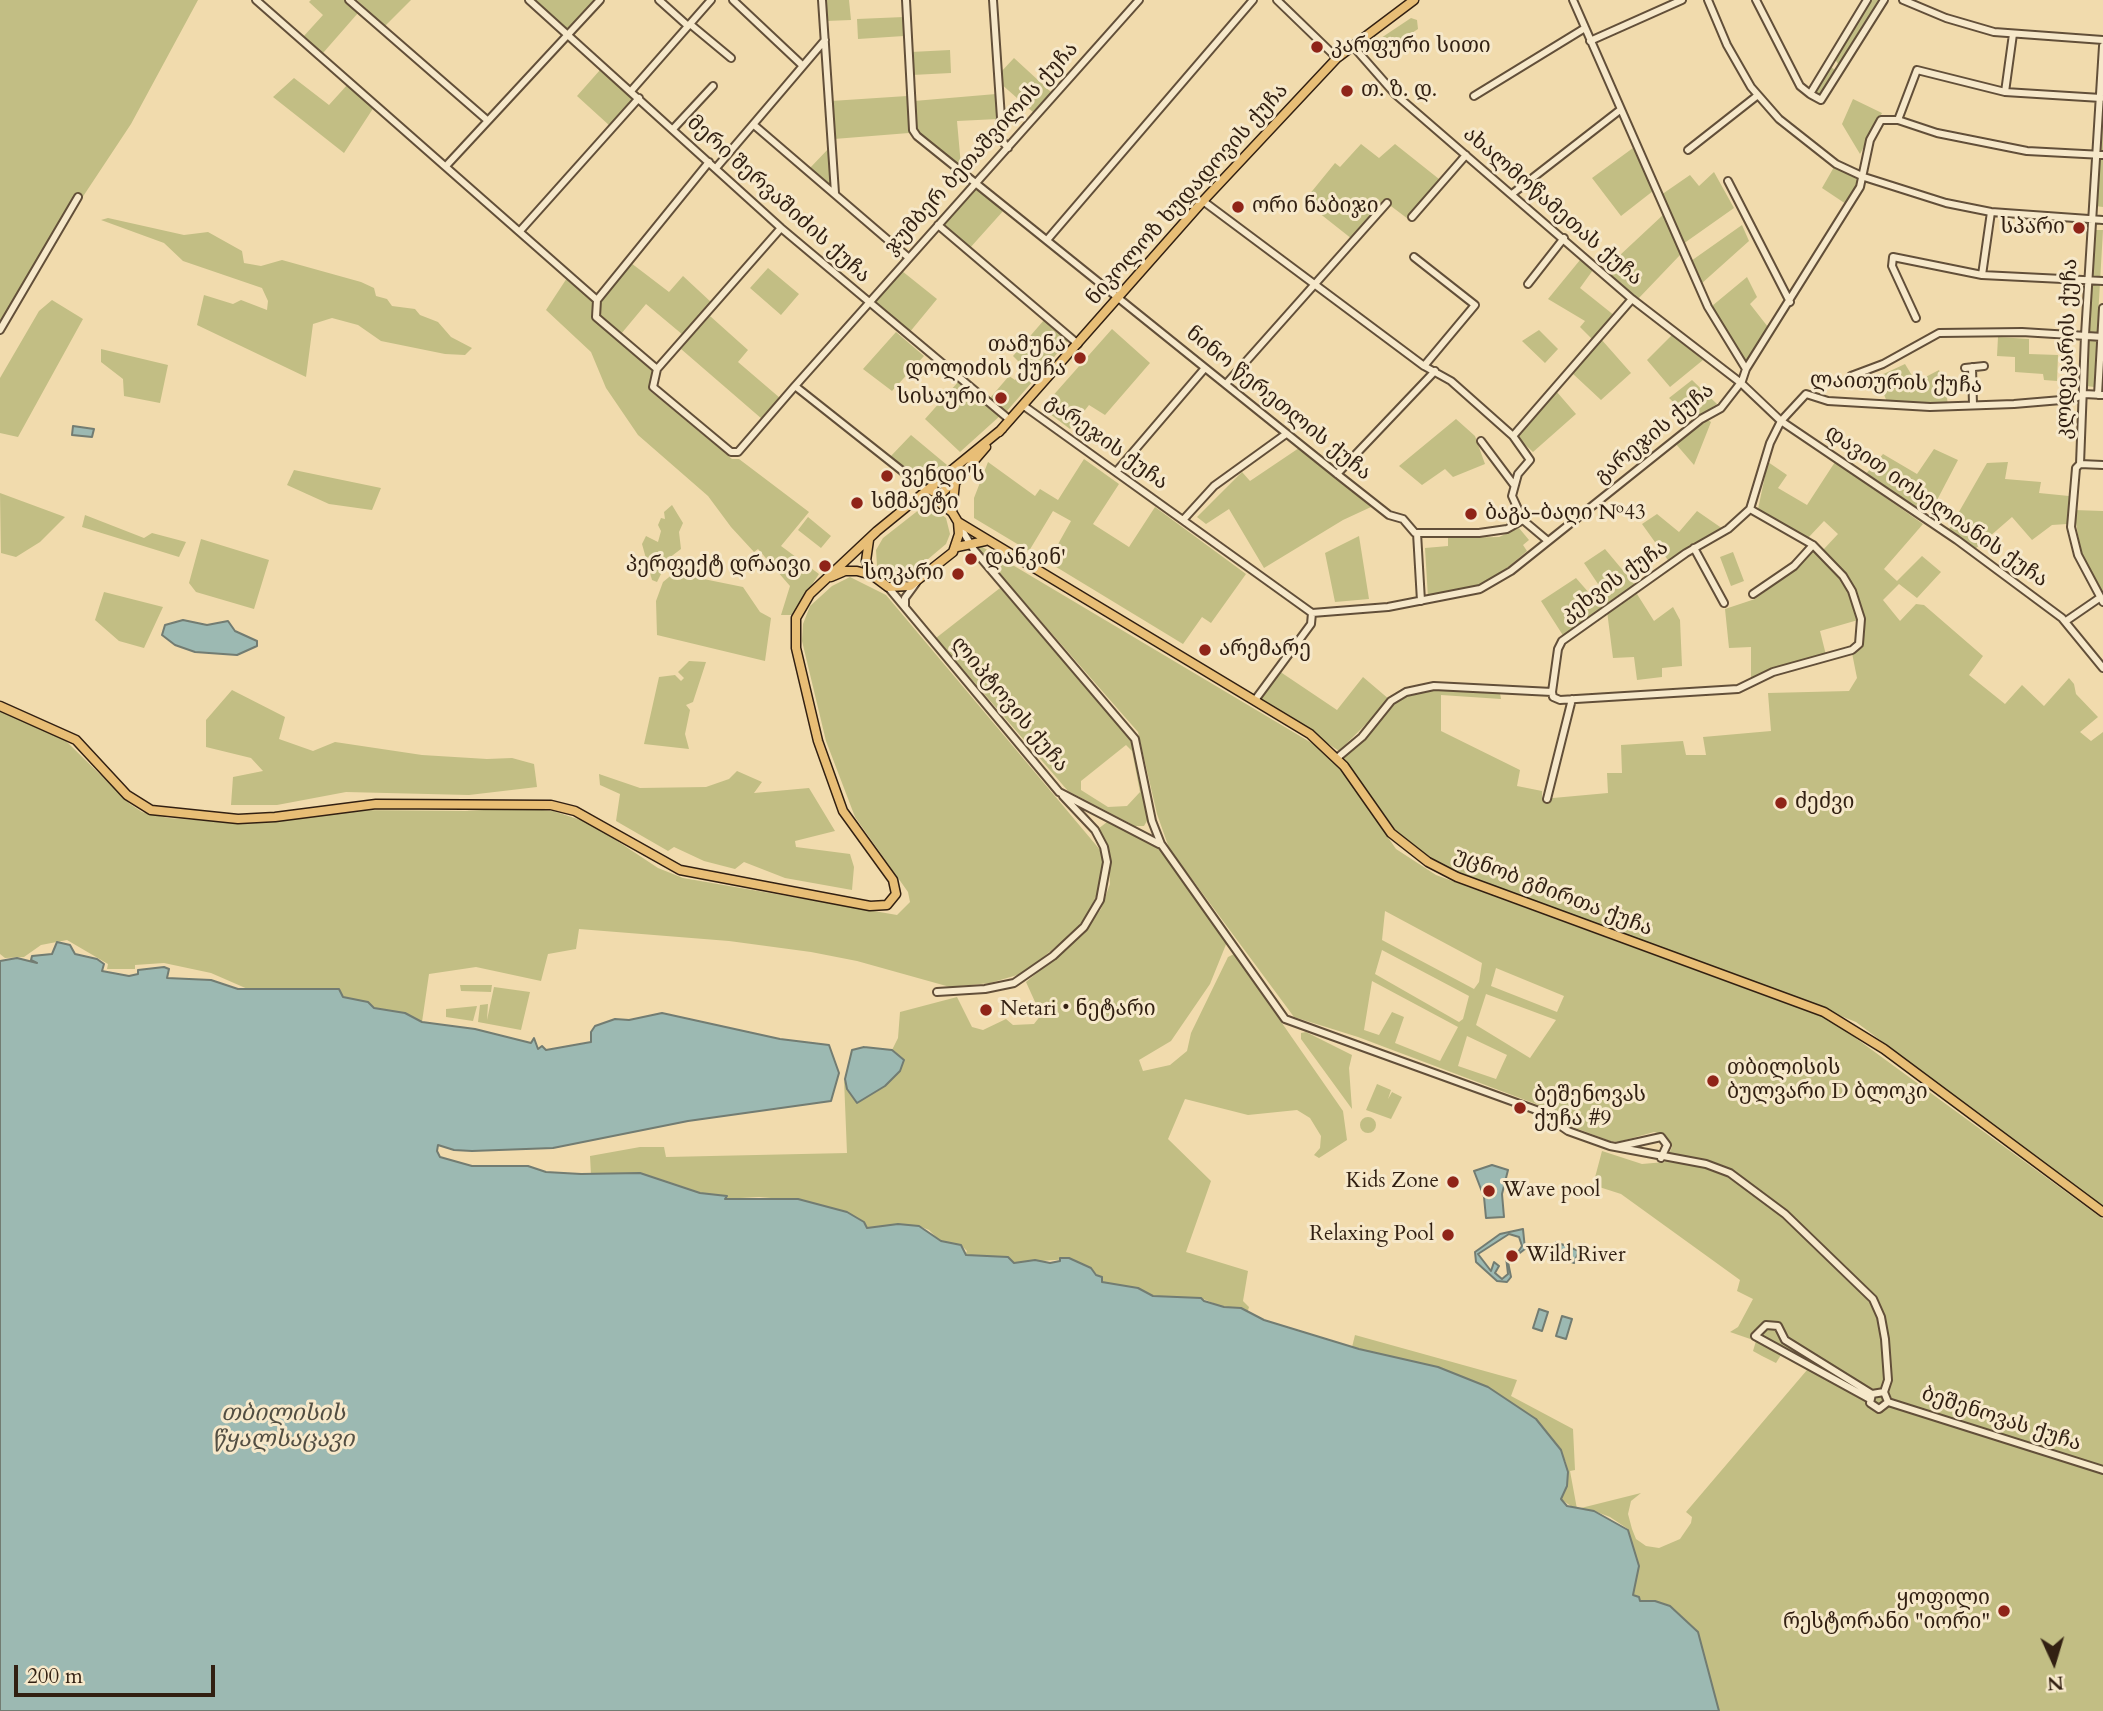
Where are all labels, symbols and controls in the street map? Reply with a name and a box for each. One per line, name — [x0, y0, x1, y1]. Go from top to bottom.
place label: კარფური სითი — [1331, 34, 1491, 60]
street label: ჯუმბერ ბეთაშვილის ქუჩა — [880, 37, 1084, 261]
marker: კარფური სითი — [1309, 39, 1325, 55]
place label: თ. ზ. დ. — [1361, 78, 1437, 104]
street label: ნიკოლოზ ხუდადოვის ქუჩა — [1082, 79, 1294, 311]
marker: თ. ზ. დ. — [1339, 83, 1355, 99]
street label: მერი შერვაშიძის ქუჩა — [681, 111, 875, 289]
street label: ახალმოწამეთას ქუჩა — [1457, 122, 1647, 292]
place label: ორი ნაბიჯი — [1252, 194, 1379, 220]
marker: ორი ნაბიჯი — [1230, 199, 1246, 215]
place label: სპარი — [2000, 215, 2065, 241]
marker: სპარი — [2071, 220, 2087, 236]
street label: კლდეკარის ქუჩა — [2052, 258, 2084, 440]
street label: ნინო წერეთლის ქუჩა — [1180, 321, 1376, 487]
place label: თამუნა დოლიძის ქუჩა — [905, 333, 1066, 383]
marker: თამუნა დოლიძის ქუჩა — [1072, 350, 1088, 366]
street label: ლაითურის ქუჩა — [1809, 368, 1983, 400]
street label: გარეჯის ქუჩა — [1590, 378, 1720, 490]
place label: სისაური — [897, 385, 987, 411]
marker: სისაური — [993, 390, 1009, 406]
street label: გარეჯის ქუჩა — [1040, 390, 1172, 496]
street label: დავით იოსელიანის ქუჩა — [1820, 420, 2052, 594]
place label: ვენდი'ს — [901, 463, 985, 489]
marker: ვენდი'ს — [879, 468, 895, 484]
place label: სმმაეტი — [871, 490, 959, 516]
marker: სმმაეტი — [849, 495, 865, 511]
place label: ბაგა-ბაღი №43 — [1485, 501, 1646, 527]
marker: ბაგა-ბაღი №43 — [1463, 506, 1479, 522]
street label: კეხვის ქუჩა — [1556, 536, 1674, 628]
place label: დანკინ' — [985, 546, 1066, 572]
marker: დანკინ' — [963, 551, 979, 567]
place label: პერფექტ დრაივი — [626, 553, 811, 579]
marker: პერფექტ დრაივი — [817, 558, 833, 574]
place label: სოკარი — [864, 561, 944, 587]
marker: სოკარი — [950, 566, 966, 582]
street label: ლიპტოვის ქუჩა — [945, 632, 1073, 778]
place label: არემარე — [1219, 637, 1311, 663]
marker: არემარე — [1197, 642, 1213, 658]
place label: ძეძვი — [1795, 790, 1854, 816]
marker: ძეძვი — [1773, 795, 1789, 811]
street label: უცნობ გმირთა ქუჩა — [1450, 844, 1656, 942]
place label: Netari • ნეტარი — [1000, 997, 1156, 1023]
marker: Netari • ნეტარი — [978, 1002, 994, 1018]
place label: თბილისის ბულვარი D ბლოკი — [1727, 1056, 1928, 1106]
marker: თბილისის ბულვარი D ბლოკი — [1705, 1073, 1721, 1089]
place label: ბეშენოვას ქუჩა #9 — [1534, 1083, 1646, 1133]
marker: ბეშენოვას ქუჩა #9 — [1512, 1100, 1528, 1116]
place label: Kids Zone — [1346, 1169, 1439, 1195]
marker: Kids Zone — [1445, 1174, 1461, 1190]
place label: Wave pool — [1503, 1178, 1600, 1204]
marker: Wave pool — [1481, 1183, 1497, 1199]
place label: Relaxing Pool — [1309, 1222, 1434, 1248]
marker: Relaxing Pool — [1440, 1227, 1456, 1243]
place label: Wild River — [1526, 1243, 1626, 1269]
marker: Wild River — [1504, 1248, 1520, 1264]
street label: ბეშენოვას ქუჩა — [1918, 1382, 2084, 1458]
water label: თბილისის წყალსაცავი — [212, 1401, 354, 1455]
place label: ყოფილი რესტორანი "იორი" — [1783, 1586, 1990, 1636]
marker: ყოფილი რესტორანი "იორი" — [1996, 1603, 2012, 1619]
north arrow — [2019, 1627, 2089, 1697]
scale bar — [18, 1652, 219, 1696]
text: 200 m — [27, 1662, 83, 1691]
text: N — [2046, 1669, 2065, 1696]

